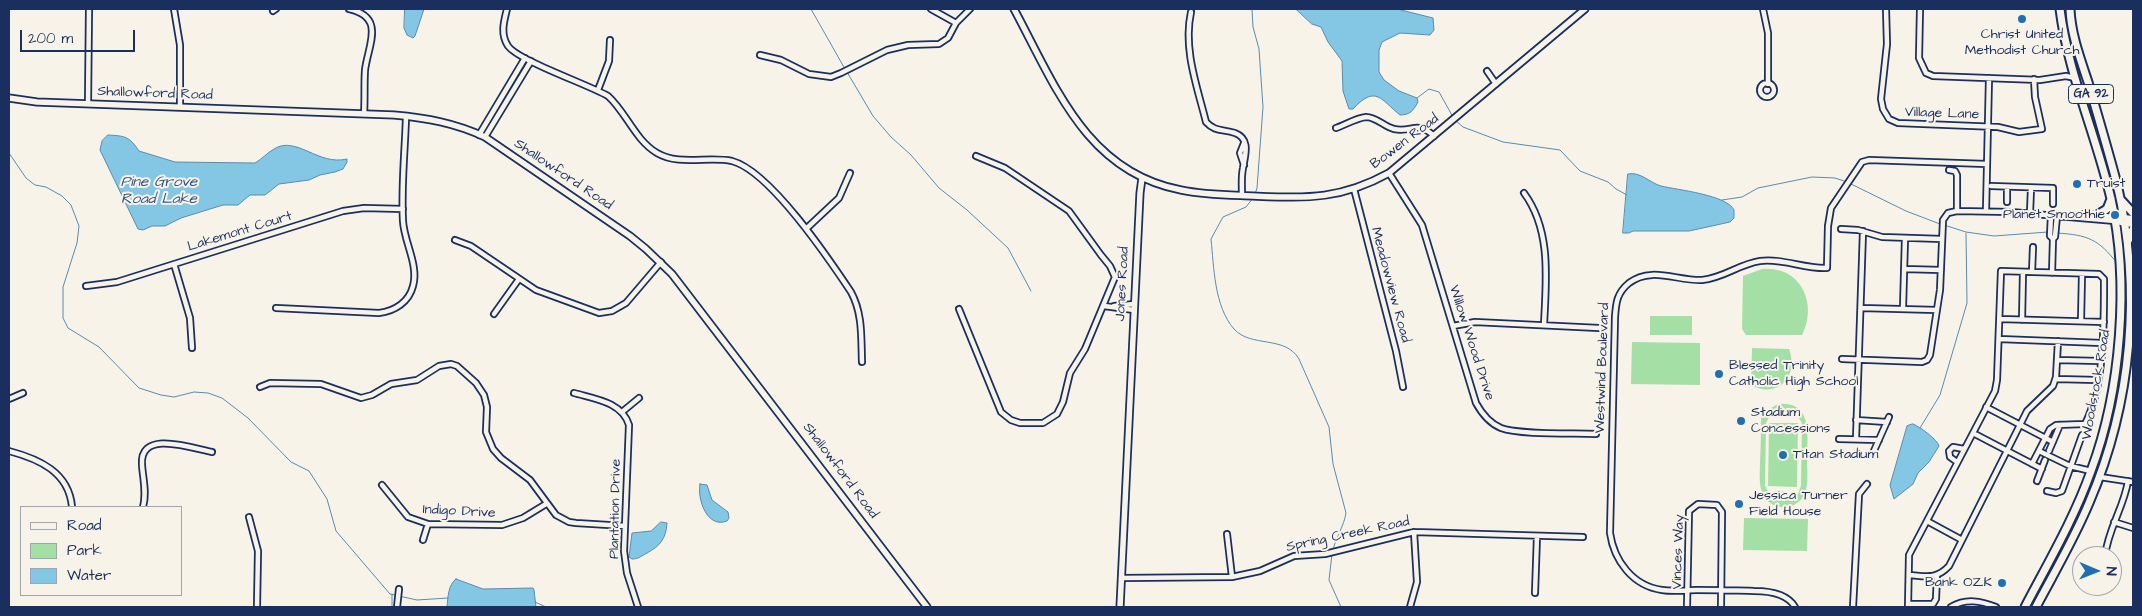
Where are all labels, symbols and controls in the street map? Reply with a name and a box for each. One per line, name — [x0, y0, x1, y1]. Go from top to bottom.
marker: Christ United Methodist Church — [2016, 13, 2028, 25]
scale bar — [22, 20, 138, 52]
place label: Christ United Methodist Church — [1965, 27, 2079, 59]
text: 200 m — [28, 28, 73, 49]
street label: Shallowford Road — [97, 84, 213, 104]
road number: GA 92 — [2068, 85, 2114, 104]
street label: Village Lane — [1905, 104, 1979, 124]
street label: Bowen Road — [1367, 111, 1443, 173]
street label: Shallowford Road — [510, 136, 616, 214]
water label: Pine Grove Road Lake — [121, 174, 197, 209]
place label: Truist — [2087, 176, 2125, 192]
marker: Truist — [2071, 178, 2083, 190]
place label: Planet Smoothie — [2003, 207, 2105, 223]
street label: Lakemont Court — [186, 208, 294, 256]
marker: Planet Smoothie — [2109, 209, 2121, 221]
street label: Meadowview Road — [1367, 226, 1413, 344]
street label: Jones Road — [1113, 246, 1133, 322]
street label: Willow Wood Drive — [1444, 283, 1498, 403]
street label: Westwind Boulevard — [1592, 302, 1614, 434]
street label: Woodstock Road — [2079, 328, 2115, 442]
place label: Blessed Trinity Catholic High School — [1729, 358, 1858, 391]
marker: Blessed Trinity Catholic High School — [1713, 368, 1725, 380]
place label: Stadium Concessions — [1751, 405, 1830, 438]
marker: Stadium Concessions — [1735, 415, 1747, 427]
street label: Shallowford Road — [799, 420, 881, 522]
place label: Titan Stadium — [1793, 447, 1878, 463]
marker: Titan Stadium — [1777, 449, 1789, 461]
street label: Plantation Drive — [607, 459, 625, 559]
place label: Jessica Turner Field House — [1749, 488, 1848, 520]
marker: Jessica Turner Field House — [1733, 498, 1745, 510]
street label: Indigo Drive — [422, 502, 496, 522]
legend — [20, 506, 182, 596]
street label: Spring Creek Road — [1285, 514, 1411, 556]
street label: Vinces Way — [1669, 514, 1689, 590]
text: Road — [67, 515, 101, 536]
text: Park — [67, 540, 102, 561]
north arrow — [2072, 546, 2122, 596]
text: Water — [67, 565, 111, 586]
text: N — [2101, 567, 2121, 576]
place label: Bank OZK — [1925, 575, 1992, 591]
marker: Bank OZK — [1996, 577, 2008, 589]

